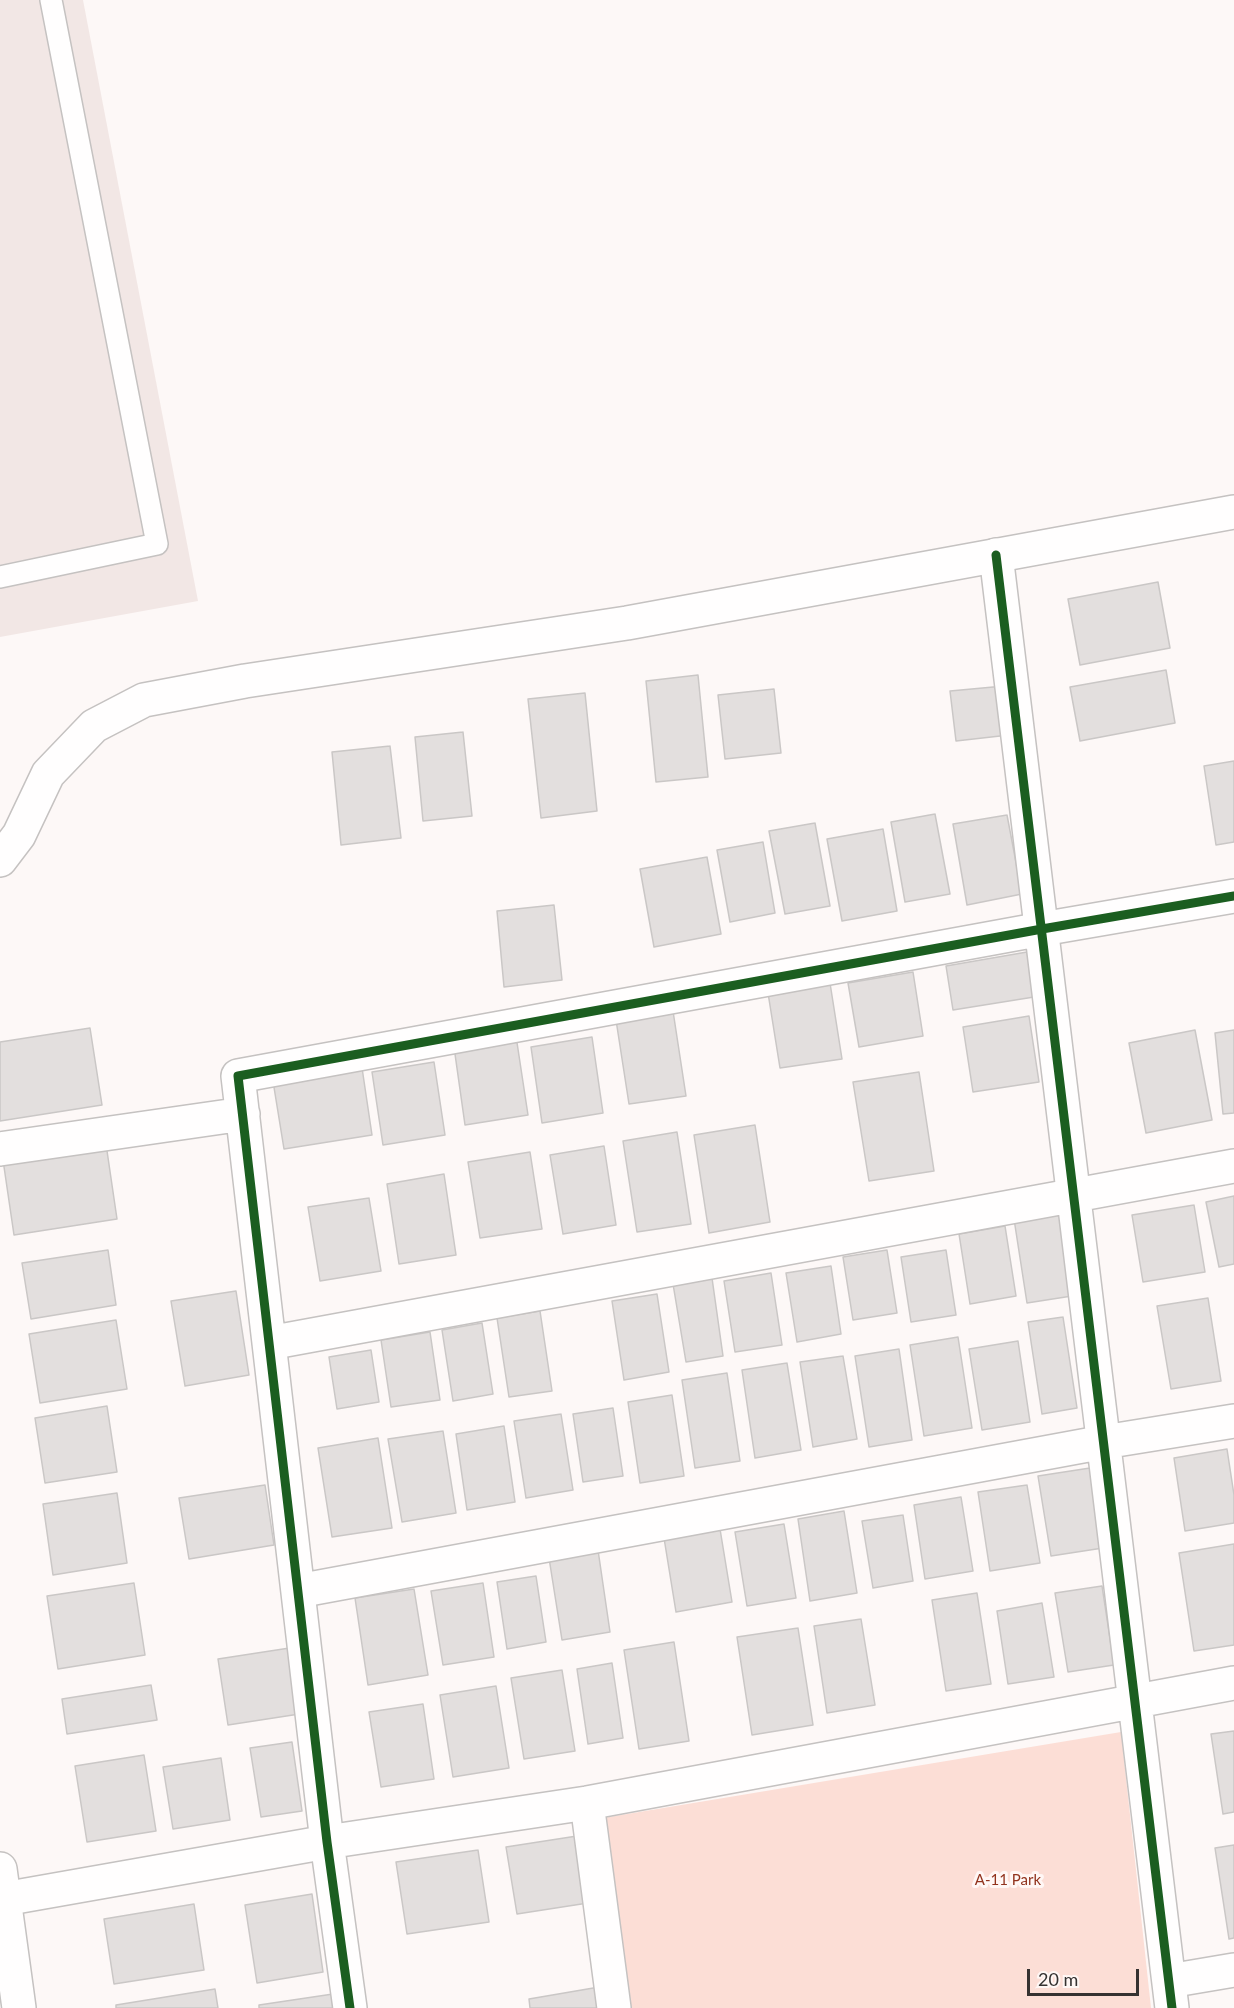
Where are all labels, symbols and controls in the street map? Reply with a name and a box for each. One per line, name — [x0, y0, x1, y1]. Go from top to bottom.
park label: A-11 Park — [975, 1871, 1041, 1889]
scale bar — [1030, 1957, 1142, 1995]
text: 20 m — [1038, 1968, 1078, 1990]

